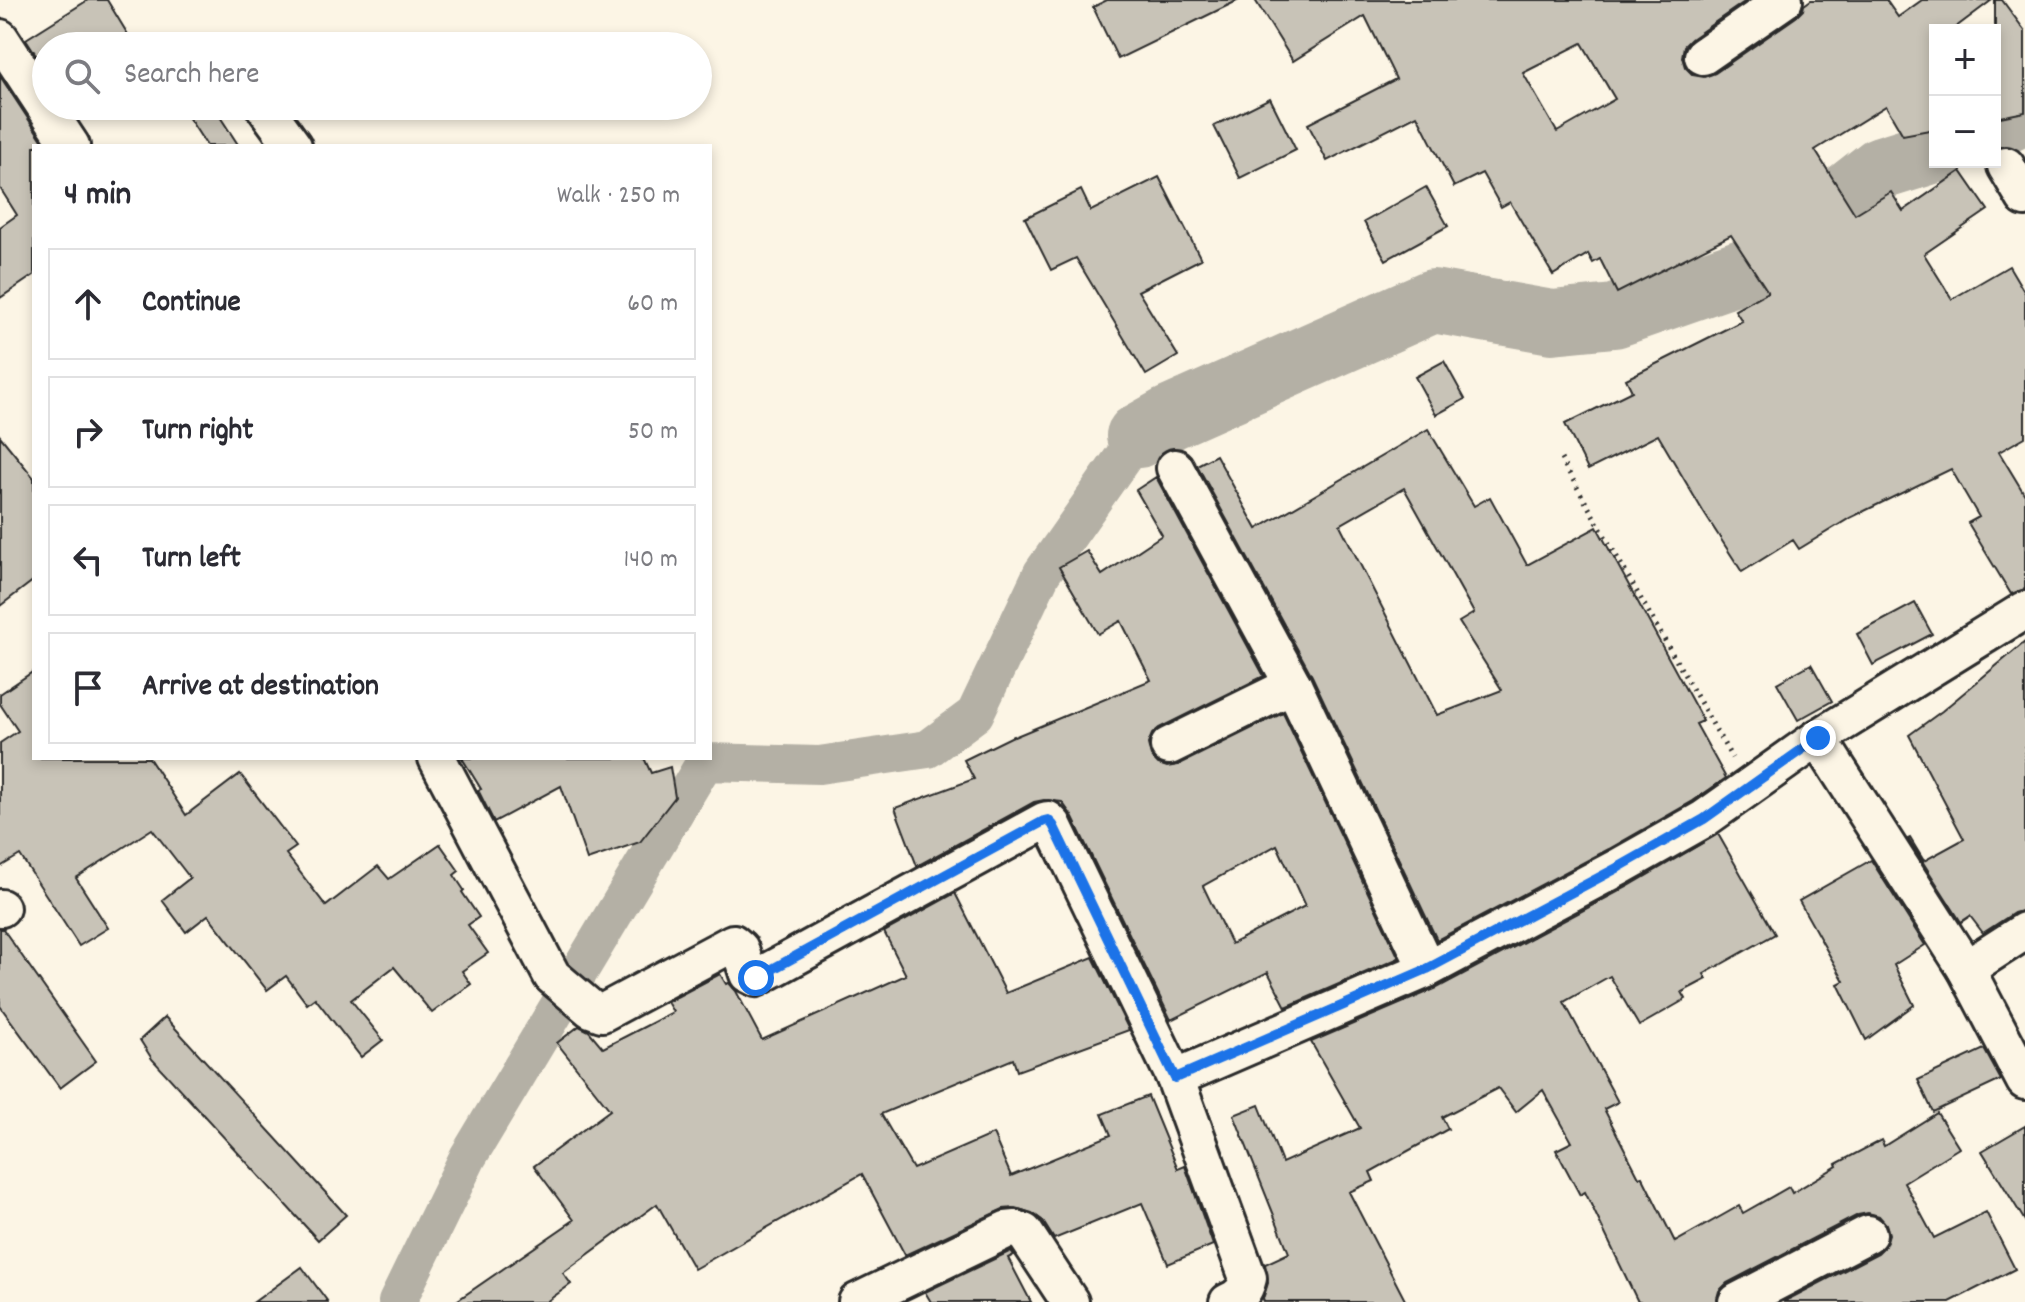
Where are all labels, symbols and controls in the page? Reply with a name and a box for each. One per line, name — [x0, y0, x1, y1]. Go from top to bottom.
map controls — [1929, 24, 2001, 168]
button: + — [1929, 24, 2001, 96]
search box — [32, 32, 712, 120]
icon: search — [60, 54, 104, 98]
text: Search here — [124, 55, 260, 98]
button: − — [1929, 96, 2001, 168]
text: 4 min — [64, 172, 131, 221]
text: Walk · 250 m — [557, 178, 680, 215]
icon: ahead — [66, 282, 110, 326]
text: Continue — [142, 283, 241, 326]
text: 60 m — [627, 286, 678, 323]
icon: right — [66, 410, 110, 454]
text: Turn right — [142, 411, 253, 454]
text: 50 m — [628, 414, 678, 451]
icon: left — [66, 538, 110, 582]
text: Turn left — [142, 539, 241, 582]
text: 140 m — [624, 542, 678, 579]
icon: arrive — [66, 666, 110, 710]
text: Arrive at destination — [142, 667, 379, 710]
route end — [1800, 720, 1836, 756]
route start — [738, 960, 774, 996]

